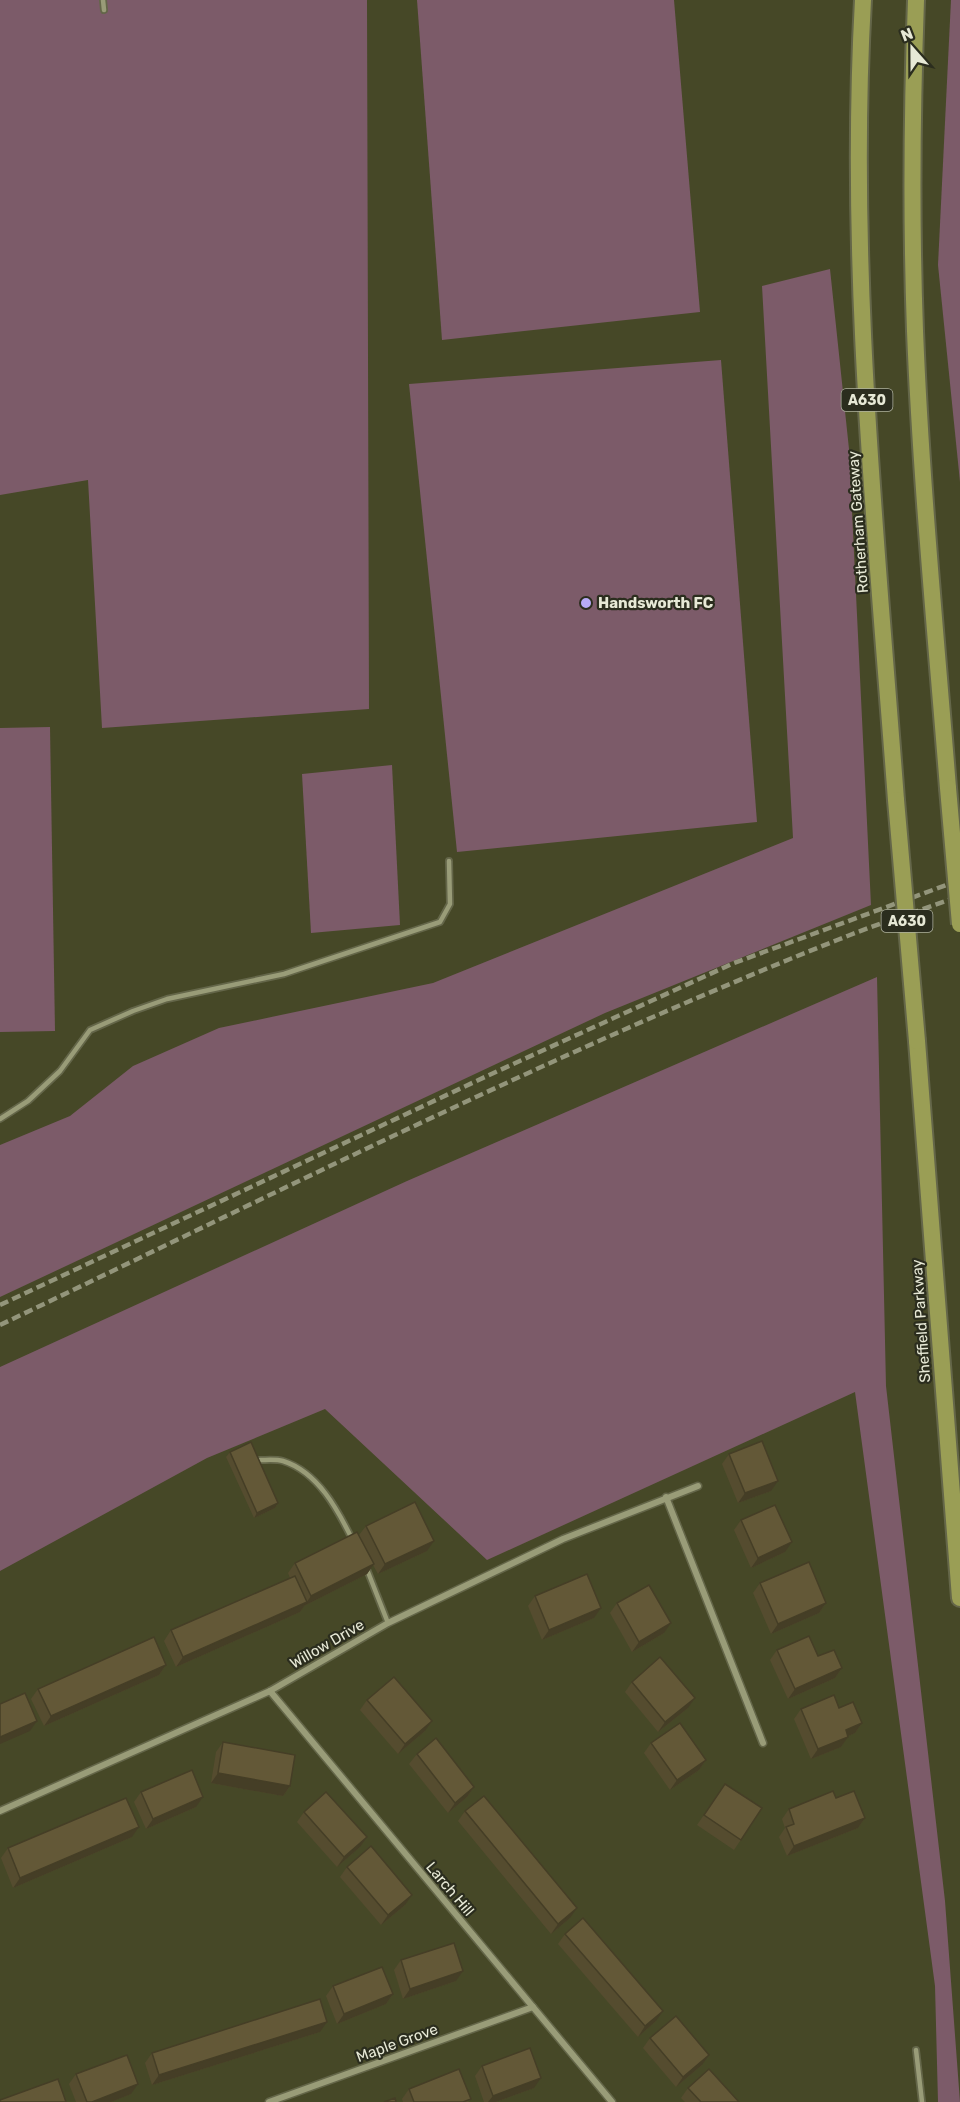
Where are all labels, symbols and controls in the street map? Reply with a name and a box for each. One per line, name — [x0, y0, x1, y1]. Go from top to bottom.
north arrow — [882, 18, 942, 78]
text: N — [898, 24, 916, 45]
road number: A630 — [842, 389, 892, 411]
street label: Rotherham Gateway — [844, 450, 872, 594]
place label: Handsworth FC — [598, 594, 714, 612]
marker: Handsworth FC — [579, 596, 593, 610]
road number: A630 — [882, 910, 932, 932]
street label: Sheffield Parkway — [908, 1259, 934, 1383]
street label: Willow Drive — [287, 1616, 367, 1672]
street label: Larch Hill — [422, 1858, 478, 1920]
street label: Maple Grove — [354, 2020, 440, 2066]

